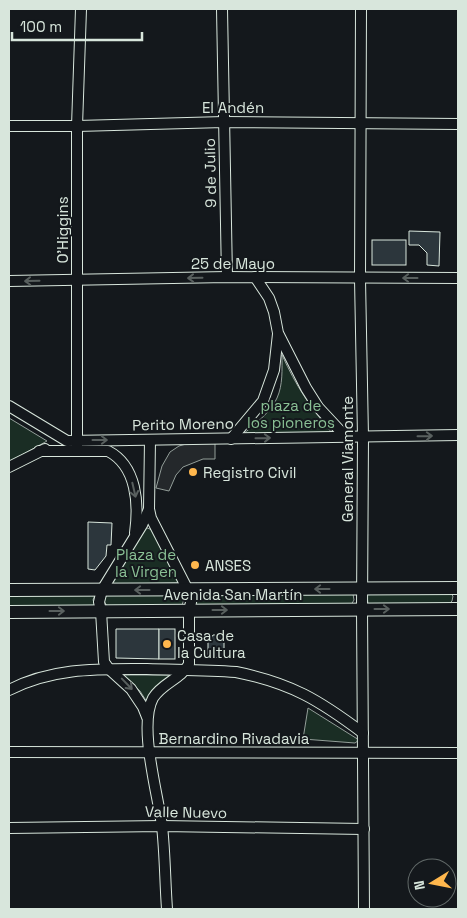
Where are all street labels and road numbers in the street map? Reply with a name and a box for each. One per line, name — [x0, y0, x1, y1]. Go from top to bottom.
street label: El Andén — [202, 98, 264, 117]
street label: 9 de Julio — [200, 138, 220, 208]
street label: O'Higgins — [53, 196, 72, 264]
street label: 25 de Mayo — [191, 254, 275, 273]
street label: General Viamonte — [338, 396, 357, 522]
street label: Perito Moreno — [132, 414, 234, 434]
street label: Avenida San Martín — [164, 585, 302, 604]
street label: Bernardino Rivadavia — [159, 729, 310, 748]
street label: Valle Nuevo — [145, 802, 227, 822]

